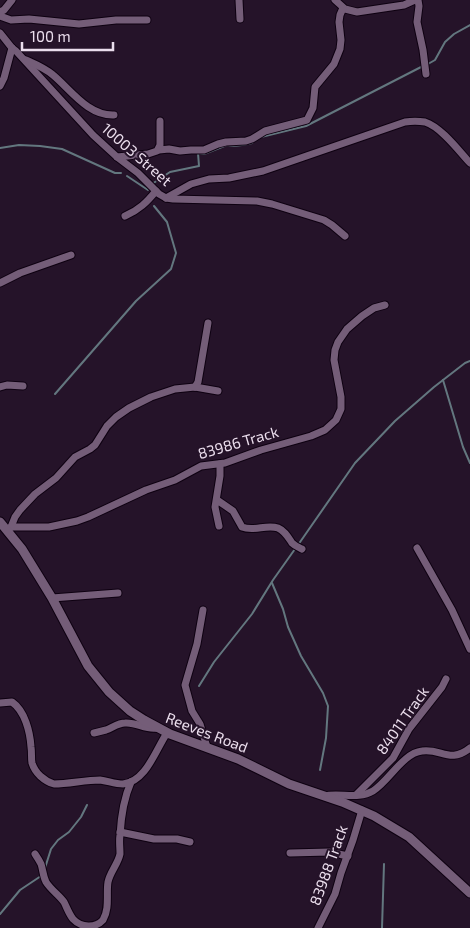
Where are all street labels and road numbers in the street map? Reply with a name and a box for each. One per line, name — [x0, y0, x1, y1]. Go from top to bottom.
street label: 10003 Street — [98, 119, 176, 189]
street label: 83986 Track — [195, 422, 281, 462]
street label: 84011 Track — [372, 682, 432, 757]
street label: Reeves Road — [163, 708, 251, 756]
street label: 83988 Track — [305, 822, 351, 907]

